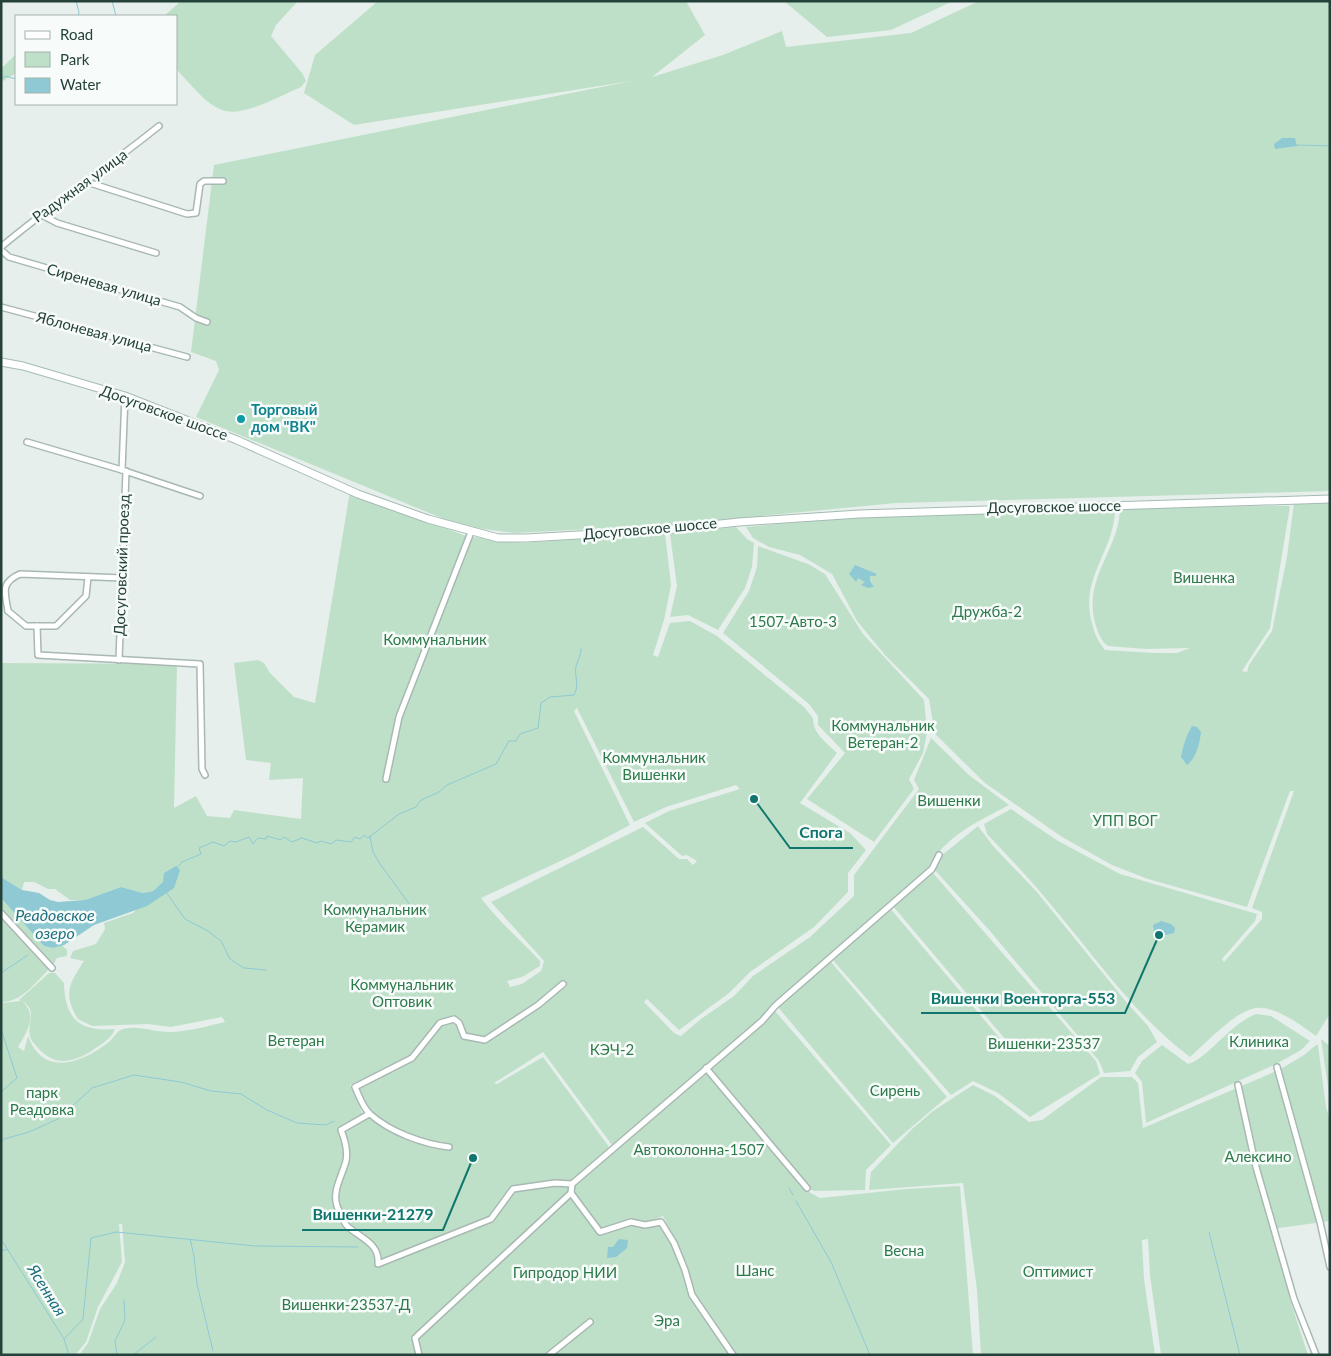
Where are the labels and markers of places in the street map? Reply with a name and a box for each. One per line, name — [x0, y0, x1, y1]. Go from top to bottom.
place label: Торговый дом "ВК" — [251, 400, 317, 435]
marker: Торговый дом "ВК" — [235, 413, 247, 425]
callout: Спога — [790, 817, 853, 848]
callout: Вишенки Военторга-553 — [921, 982, 1125, 1013]
callout: Вишенки-21279 — [302, 1199, 443, 1230]

